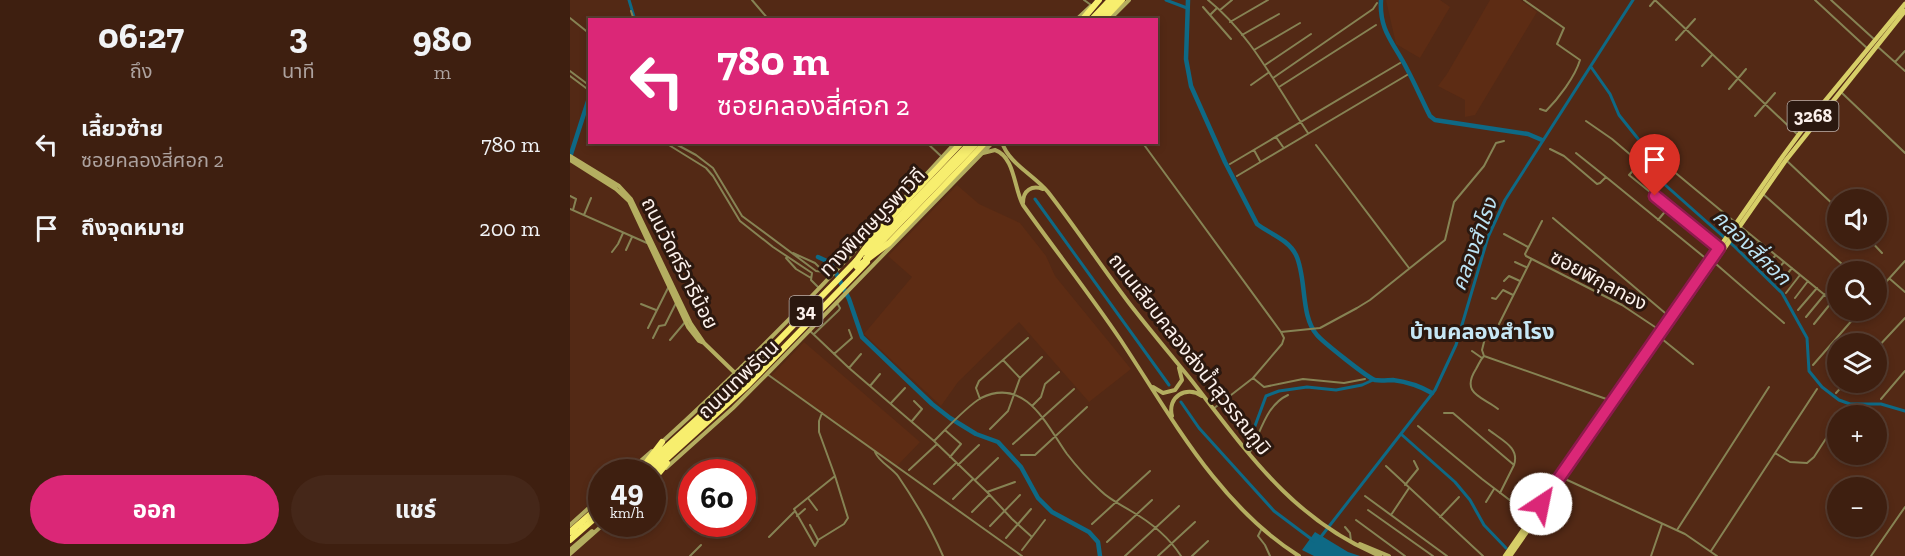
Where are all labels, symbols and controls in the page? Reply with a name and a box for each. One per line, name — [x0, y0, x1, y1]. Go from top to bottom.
text: 06:27 — [98, 14, 184, 57]
text: 3 — [289, 14, 308, 57]
text: 980 — [413, 17, 472, 60]
text: 780 m — [717, 35, 829, 86]
icon: left — [618, 42, 696, 120]
text: ถึง — [130, 59, 152, 83]
text: นาที — [282, 59, 315, 83]
text: m — [434, 60, 451, 84]
text: ซอยคลองสี่ศอก 2 — [717, 90, 910, 122]
road number: 3268 — [1788, 101, 1838, 131]
text: เลี้ยวซ้าย — [81, 115, 163, 142]
icon: left — [30, 128, 63, 161]
text: 780 m — [481, 131, 540, 158]
pin — [1629, 134, 1680, 196]
icon: arrive — [1638, 143, 1671, 176]
text: ซอยคลองสี่ศอก 2 — [81, 148, 224, 172]
street label: ทางพิเศษบูรพาวิถี — [814, 163, 931, 282]
map controls — [1827, 189, 1887, 537]
button: sound — [1827, 189, 1887, 249]
street label: ถนนวัดศรีวารีน้อย — [637, 193, 723, 333]
water label: คลองสำโรง — [1446, 193, 1503, 294]
water label: คลองสี่ศอก — [1708, 203, 1798, 291]
icon: arrive — [30, 212, 63, 245]
text: ถึงจุดหมาย — [81, 214, 185, 241]
text: 200 m — [479, 215, 540, 242]
street label: ซอยพิกุลทอง — [1546, 244, 1652, 316]
street label: ถนนเลียบคลองส่งน้ำสุวรรณภูมิ — [1103, 247, 1278, 460]
button: search — [1827, 261, 1887, 321]
road number: 34 — [790, 296, 822, 326]
district label: บ้านคลองสำโรง — [1409, 318, 1555, 345]
button: layers — [1827, 333, 1887, 393]
street label: ถนนเทพรัตน — [693, 334, 783, 424]
button: + — [1827, 405, 1887, 465]
speed limit sign: 60 — [678, 459, 756, 537]
position arrow — [1509, 472, 1573, 536]
text: 49 — [610, 473, 644, 509]
button: ออก — [30, 475, 279, 544]
button: แชร์ — [291, 475, 540, 544]
button: − — [1827, 477, 1887, 537]
text: km/h — [610, 504, 644, 522]

